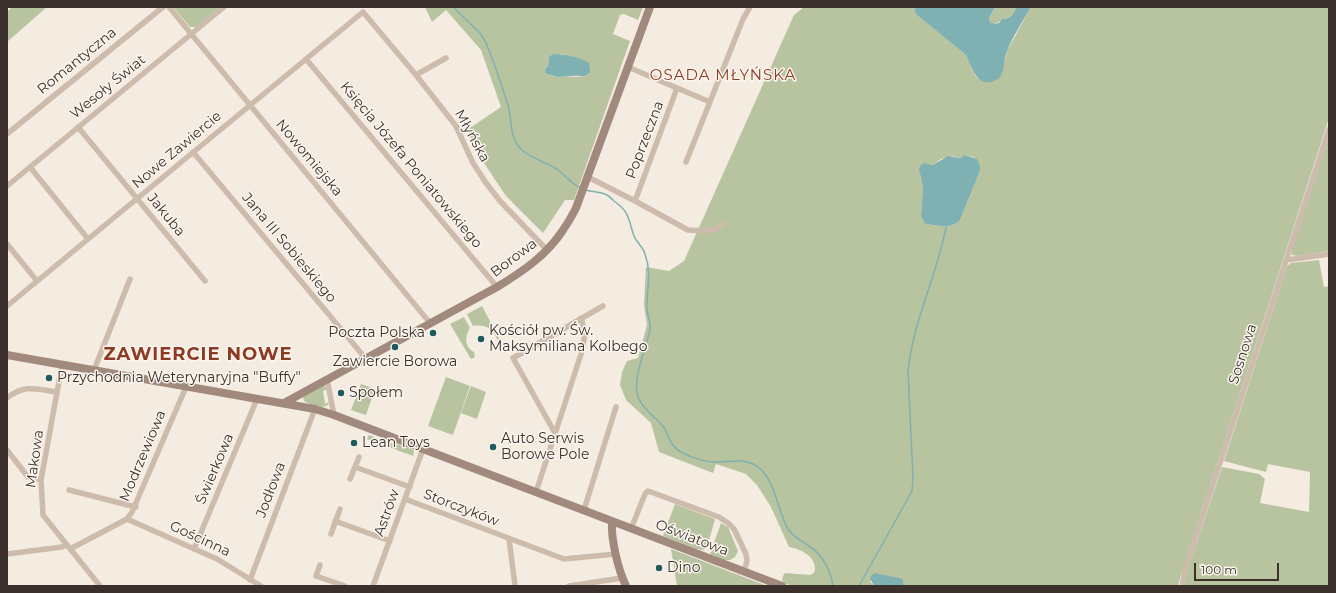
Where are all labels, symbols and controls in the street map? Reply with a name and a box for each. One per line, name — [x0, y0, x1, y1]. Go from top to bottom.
street label: Romantyczna — [34, 24, 120, 98]
street label: Wesoły Świat — [67, 51, 149, 123]
district label: OSADA MŁYŃSKA — [650, 67, 796, 85]
street label: Księcia Józefa Poniatowskiego — [336, 78, 486, 252]
street label: Poprzeczna — [622, 99, 668, 181]
street label: Młyńska — [451, 107, 493, 165]
street label: Nowe Zawiercie — [129, 108, 225, 192]
street label: Nowomiejska — [272, 116, 346, 200]
street label: Jakuba — [144, 190, 188, 240]
street label: Jana III Sobieskiego — [238, 190, 340, 306]
street label: Borowa — [488, 235, 540, 281]
street label: Sosnowa — [1225, 322, 1261, 386]
place label: Kościół pw. Św. Maksymiliana Kolbego — [489, 323, 647, 356]
place label: Poczta Polska — [328, 325, 425, 341]
marker: Poczta Polska — [428, 328, 438, 338]
marker: Kościół pw. Św. Maksymiliana Kolbego — [476, 334, 486, 344]
marker: Zawiercie Borowa — [390, 342, 400, 352]
district label: ZAWIERCIE NOWE — [103, 344, 293, 366]
place label: Zawiercie Borowa — [333, 354, 457, 370]
place label: Przychodnia Weterynaryjna "Buffy" — [57, 370, 301, 386]
marker: Przychodnia Weterynaryjna "Buffy" — [44, 373, 54, 383]
place label: Społem — [349, 385, 403, 401]
marker: Społem — [336, 388, 346, 398]
street label: Modrzewiowa — [116, 408, 170, 504]
street label: Makowa — [23, 429, 47, 489]
street label: Świerkowa — [193, 431, 237, 507]
place label: Auto Serwis Borowe Pole — [501, 431, 589, 464]
place label: Lean Toys — [362, 435, 430, 451]
marker: Lean Toys — [349, 438, 359, 448]
marker: Auto Serwis Borowe Pole — [488, 442, 498, 452]
street label: Jodłowa — [253, 460, 289, 520]
street label: Storczyków — [421, 486, 501, 530]
street label: Astrów — [371, 487, 403, 539]
street label: Oświatowa — [653, 516, 731, 560]
street label: Gościnna — [167, 518, 233, 560]
scale bar — [1196, 555, 1281, 581]
place label: Dino — [667, 560, 701, 576]
text: 100 m — [1201, 562, 1237, 577]
marker: Dino — [654, 563, 664, 573]

